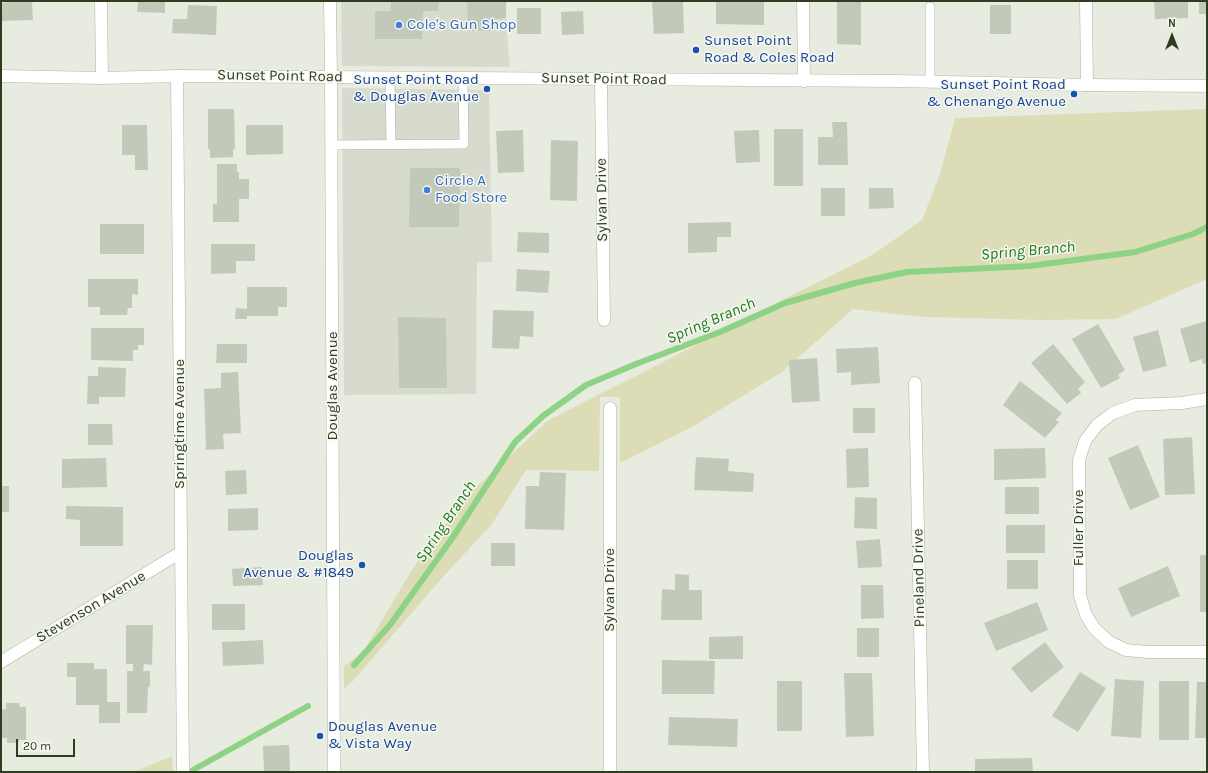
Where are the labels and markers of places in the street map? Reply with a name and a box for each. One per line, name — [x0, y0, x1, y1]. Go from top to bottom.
place label: Cole's Gun Shop — [407, 16, 516, 34]
marker: Cole's Gun Shop — [394, 20, 404, 30]
place label: Sunset Point Road & Coles Road — [704, 32, 835, 67]
marker: Sunset Point Road & Coles Road — [691, 45, 701, 55]
place label: Sunset Point Road & Douglas Avenue — [353, 71, 479, 106]
place label: Sunset Point Road & Chenango Avenue — [927, 76, 1066, 111]
marker: Sunset Point Road & Douglas Avenue — [482, 84, 492, 94]
marker: Sunset Point Road & Chenango Avenue — [1069, 89, 1079, 99]
place label: Circle A Food Store — [435, 172, 507, 207]
marker: Circle A Food Store — [422, 185, 432, 195]
place label: Douglas Avenue & #1849 — [243, 547, 354, 582]
marker: Douglas Avenue & #1849 — [357, 560, 367, 570]
place label: Douglas Avenue & Vista Way — [328, 718, 437, 753]
marker: Douglas Avenue & Vista Way — [315, 731, 325, 741]

